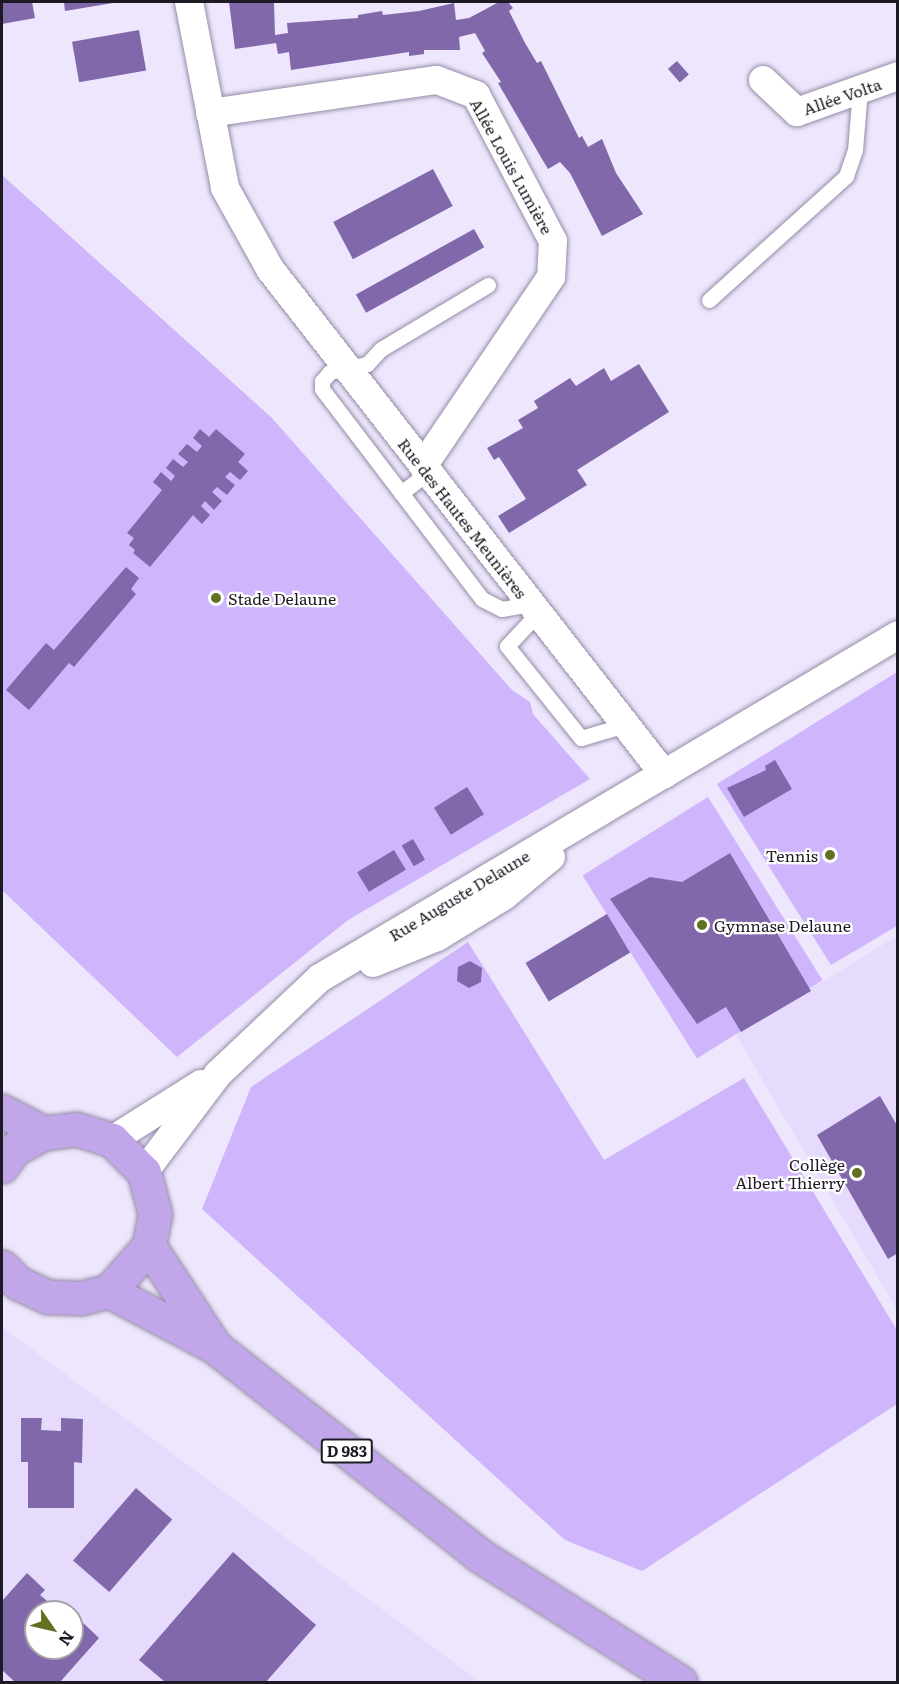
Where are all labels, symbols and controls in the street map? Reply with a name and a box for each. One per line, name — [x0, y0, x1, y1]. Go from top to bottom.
street label: Allée Volta — [800, 74, 884, 118]
street label: Allée Louis Lumière — [467, 95, 557, 237]
street label: Rue des Hautes Meunières — [395, 434, 531, 602]
place label: Stade Delaune — [228, 588, 336, 608]
marker: Stade Delaune — [209, 591, 223, 605]
street label: Rue Auguste Delaune — [385, 845, 533, 945]
place label: Tennis — [766, 845, 818, 865]
marker: Tennis — [823, 848, 837, 862]
place label: Gymnase Delaune — [714, 915, 851, 935]
marker: Gymnase Delaune — [695, 918, 709, 932]
place label: Collège Albert Thierry — [735, 1154, 845, 1192]
marker: Collège Albert Thierry — [850, 1166, 864, 1180]
road number: D 983 — [320, 1439, 374, 1463]
north arrow — [24, 1600, 84, 1660]
text: N — [54, 1627, 81, 1651]

